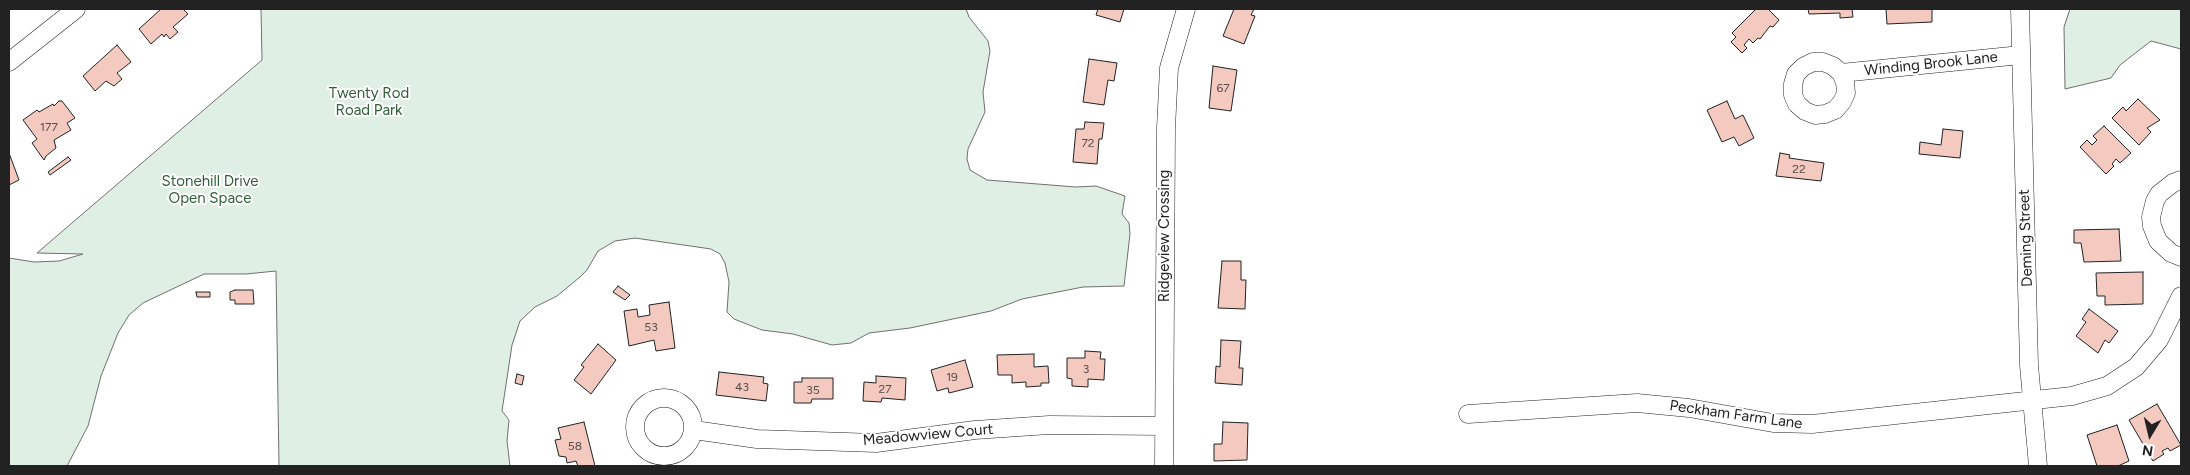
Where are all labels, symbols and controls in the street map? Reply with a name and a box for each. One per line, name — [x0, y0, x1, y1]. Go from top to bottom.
street label: Winding Brook Lane — [1863, 48, 1999, 80]
house number: 67 — [1216, 81, 1230, 95]
park label: Twenty Rod Road Park — [329, 85, 409, 120]
house number: 177 — [40, 120, 58, 134]
house number: 72 — [1081, 136, 1095, 150]
house number: 22 — [1792, 162, 1806, 176]
street label: Ridgeview Crossing — [1156, 170, 1174, 302]
park label: Stonehill Drive Open Space — [162, 173, 258, 208]
street label: Deming Street — [2015, 189, 2037, 287]
house number: 53 — [644, 320, 658, 334]
house number: 3 — [1083, 362, 1089, 376]
house number: 19 — [946, 370, 958, 384]
house number: 43 — [735, 380, 749, 394]
house number: 27 — [878, 382, 892, 396]
house number: 35 — [806, 383, 820, 397]
street label: Peckham Farm Lane — [1668, 397, 1804, 433]
north arrow — [2125, 410, 2175, 460]
street label: Meadowview Court — [862, 420, 994, 450]
house number: 58 — [568, 439, 582, 453]
text: N — [2141, 441, 2154, 460]

